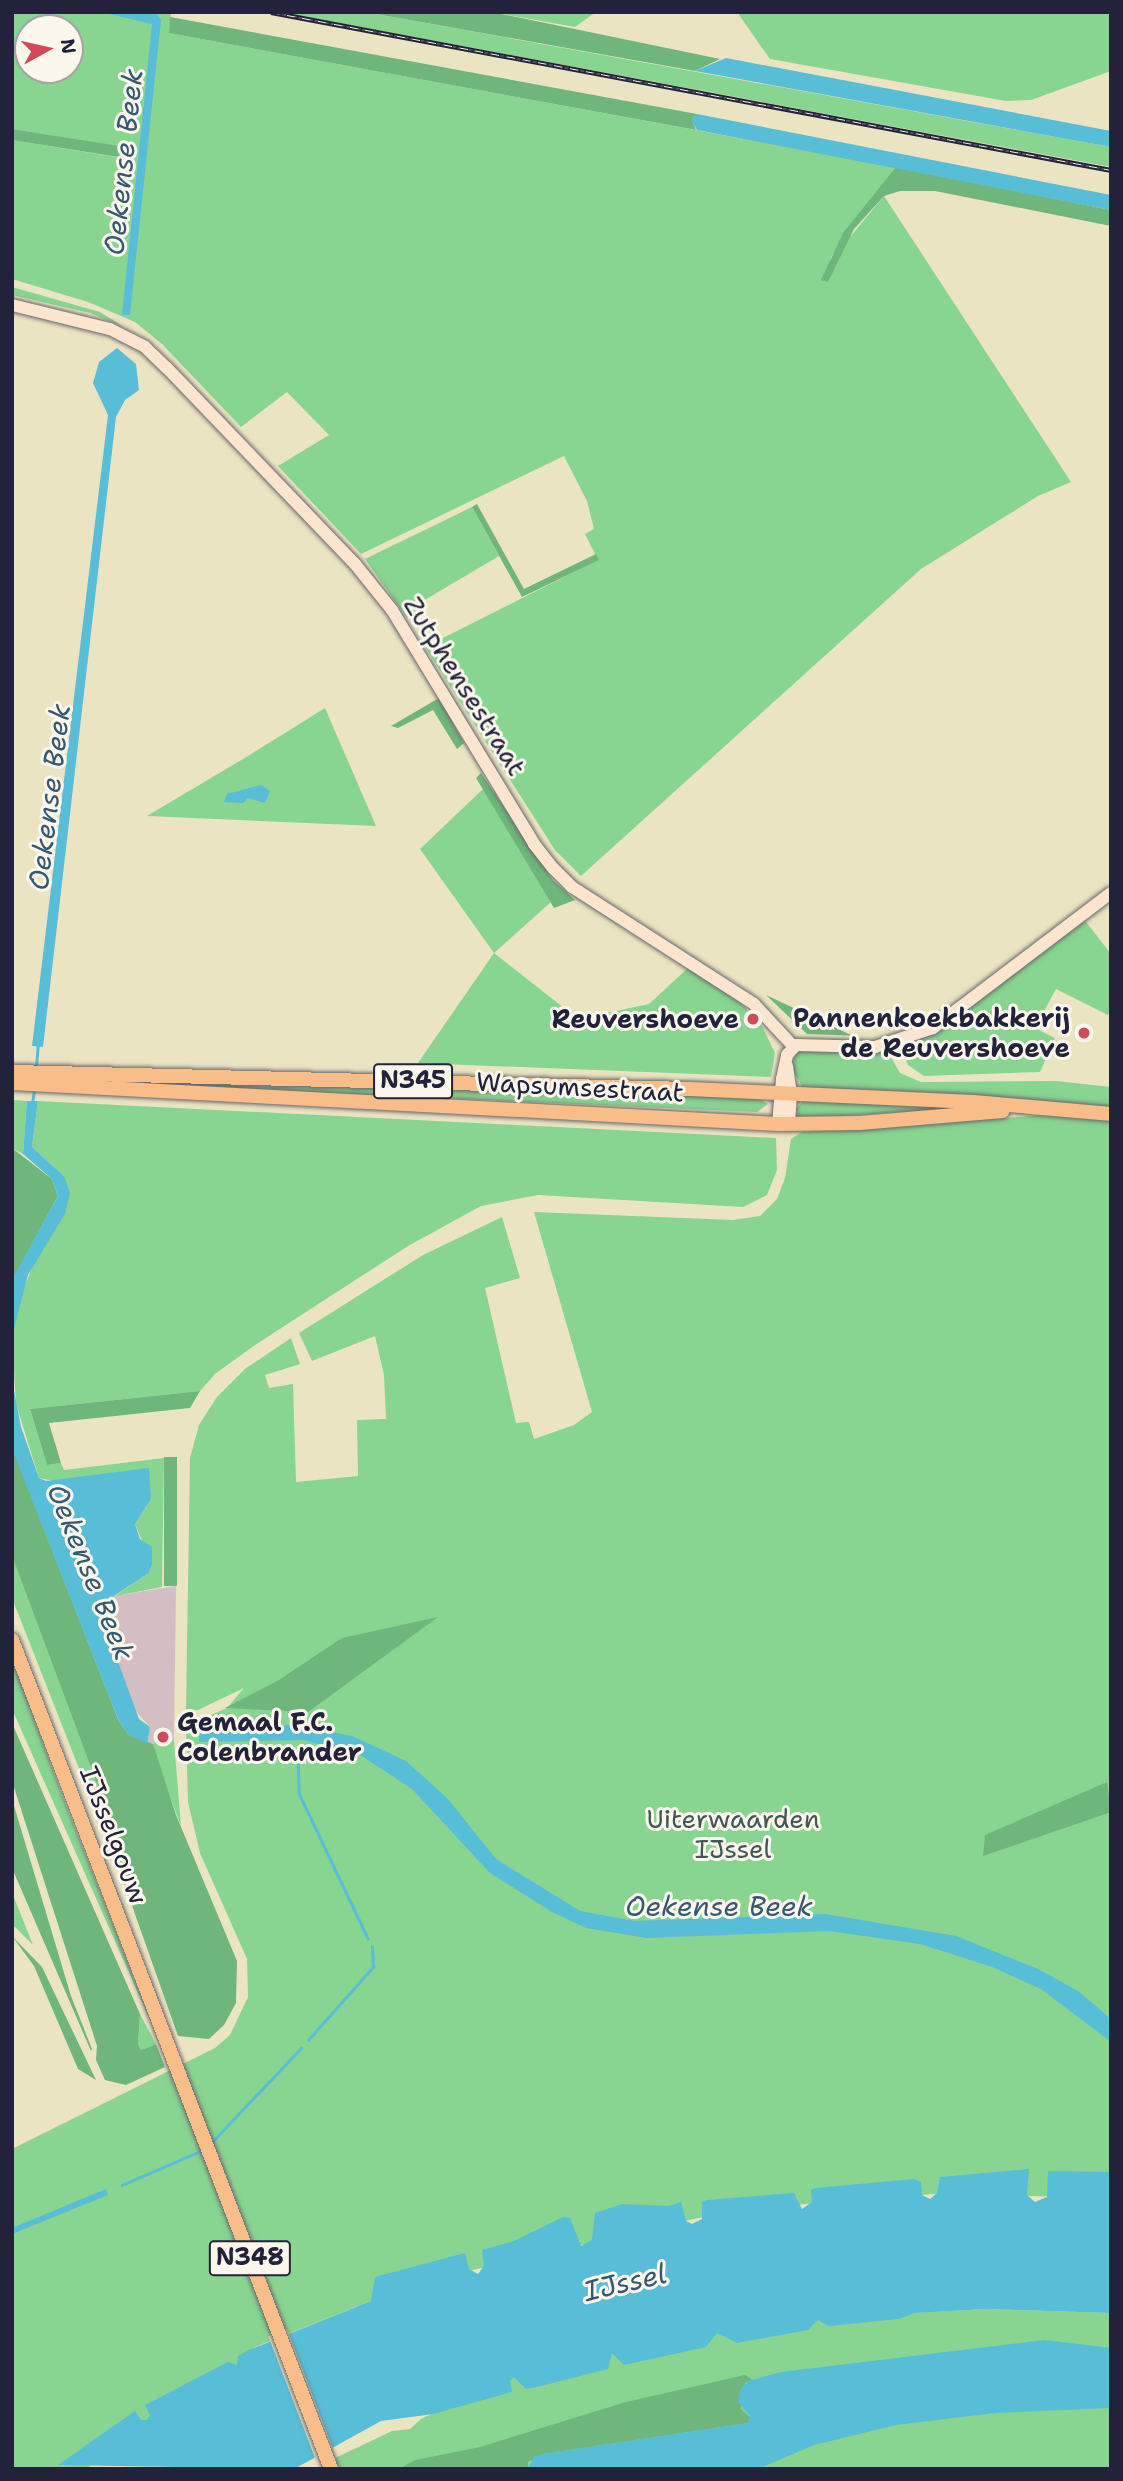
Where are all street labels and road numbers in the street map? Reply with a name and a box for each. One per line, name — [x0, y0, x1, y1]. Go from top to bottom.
street label: Zutphensestraat — [397, 591, 533, 781]
road number: N345 — [373, 1060, 453, 1101]
street label: Wapsumsestraat — [475, 1066, 685, 1108]
street label: IJsselgouw — [73, 1762, 155, 1908]
road number: N348 — [208, 2238, 292, 2278]

